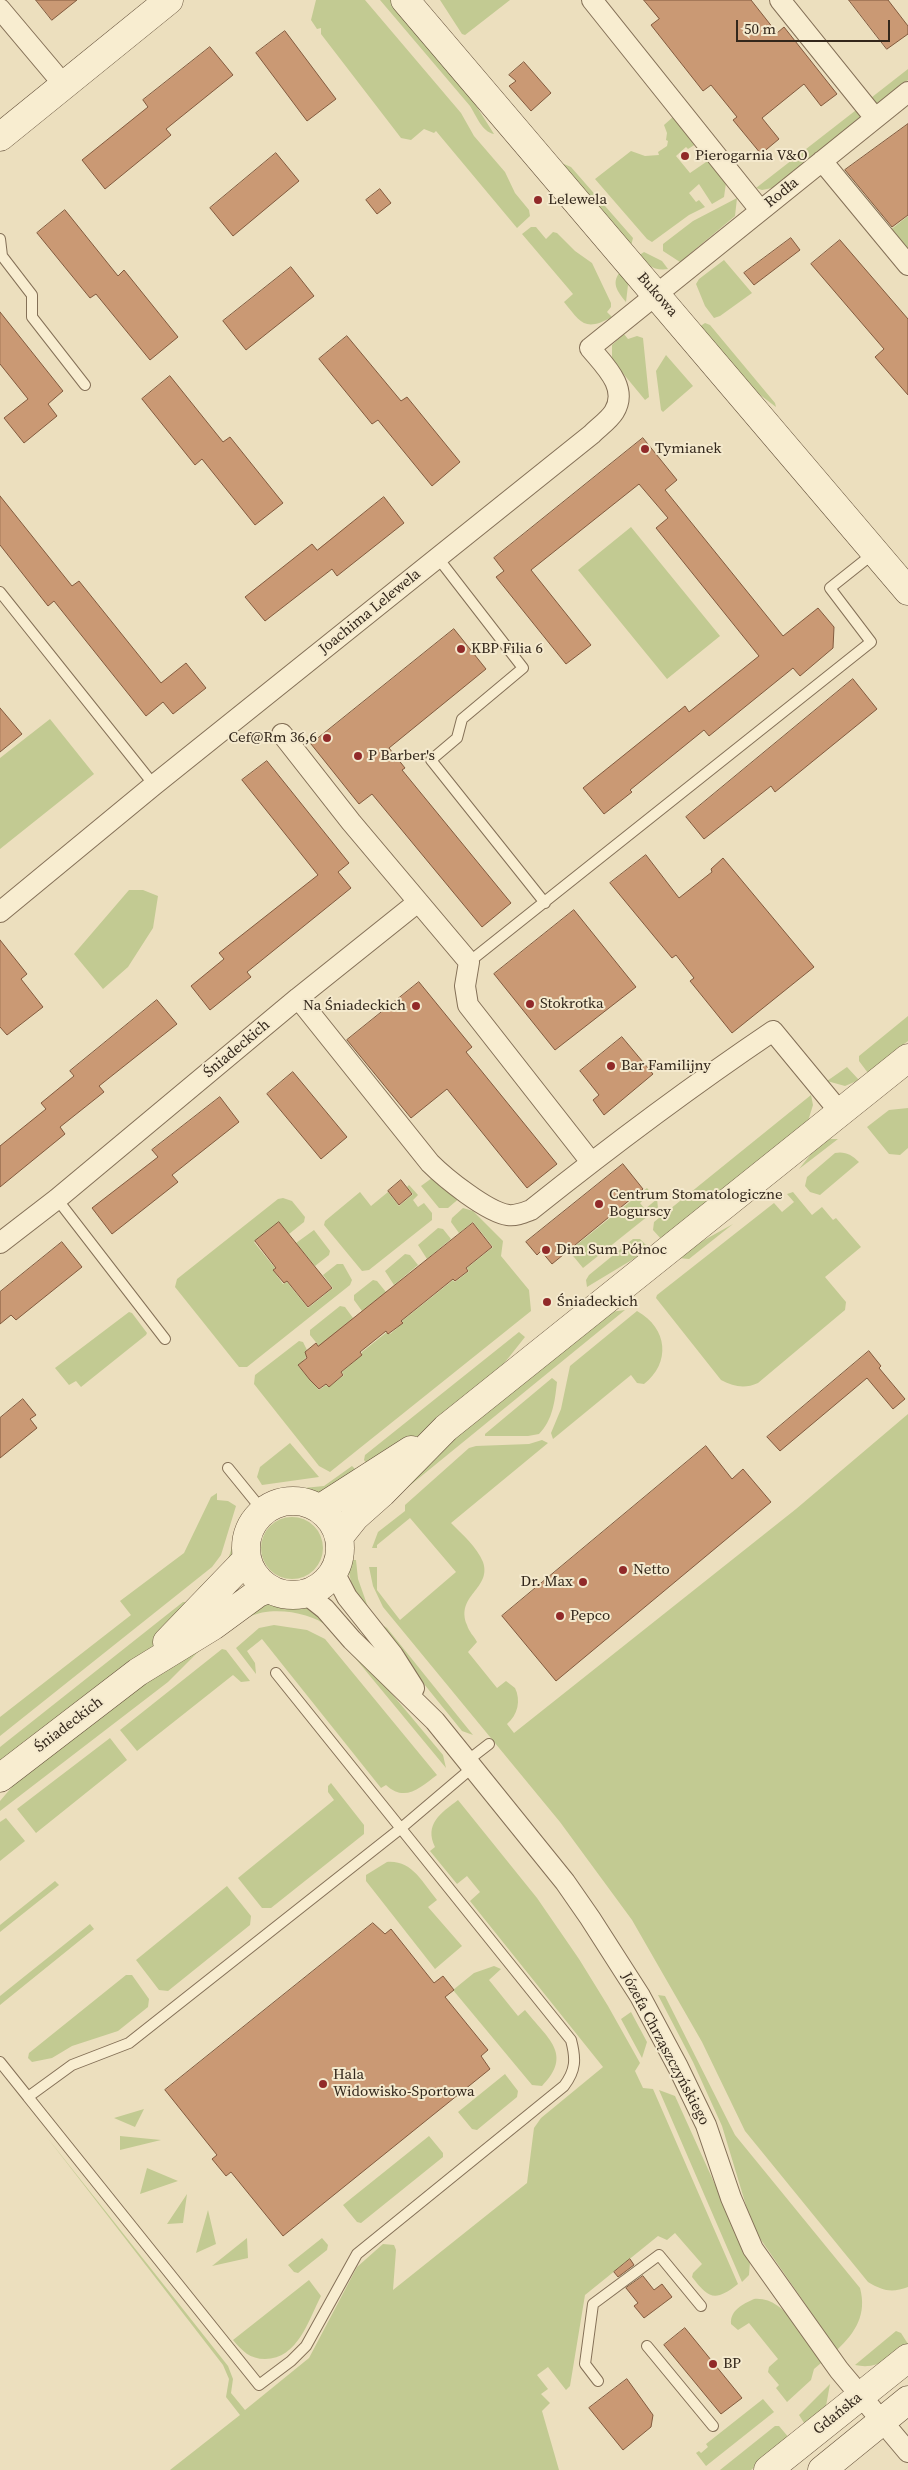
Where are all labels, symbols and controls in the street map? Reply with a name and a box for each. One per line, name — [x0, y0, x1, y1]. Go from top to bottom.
scale bar — [738, 10, 892, 42]
text: 50 m — [744, 18, 776, 39]
place label: Pierogarnia V&O — [695, 147, 807, 165]
marker: Pierogarnia V&O — [679, 150, 691, 162]
street label: Rodła — [761, 174, 803, 212]
place label: Lelewela — [548, 191, 607, 209]
marker: Lelewela — [532, 194, 544, 206]
street label: Bukowa — [633, 269, 681, 321]
place label: Tymianek — [655, 440, 721, 458]
marker: Tymianek — [639, 443, 651, 455]
street label: Joachima Lelewela — [316, 566, 424, 658]
place label: KBP Filia 6 — [471, 640, 543, 658]
marker: KBP Filia 6 — [455, 643, 467, 655]
place label: Cef@Rm 36,6 — [228, 729, 317, 747]
marker: Cef@Rm 36,6 — [321, 732, 333, 744]
place label: P Barber's — [368, 747, 435, 765]
marker: P Barber's — [352, 750, 364, 762]
place label: Stokrotka — [540, 995, 604, 1013]
place label: Na Śniadeckich — [303, 997, 406, 1015]
marker: Stokrotka — [524, 998, 536, 1010]
marker: Na Śniadeckich — [410, 1000, 422, 1012]
street label: Śniadeckich — [200, 1016, 274, 1082]
place label: Bar Familijny — [621, 1057, 711, 1075]
marker: Bar Familijny — [605, 1060, 617, 1072]
place label: Centrum Stomatologiczne Bogurscy — [609, 1186, 783, 1221]
marker: Centrum Stomatologiczne Bogurscy — [593, 1198, 605, 1210]
place label: Dim Sum Północ — [556, 1241, 667, 1259]
marker: Dim Sum Północ — [540, 1244, 552, 1256]
place label: Śniadeckich — [557, 1293, 638, 1311]
marker: Śniadeckich — [541, 1296, 553, 1308]
place label: Netto — [633, 1561, 670, 1579]
marker: Netto — [617, 1564, 629, 1576]
place label: Dr. Max — [521, 1573, 573, 1591]
marker: Dr. Max — [577, 1576, 589, 1588]
place label: Pepco — [570, 1607, 610, 1625]
marker: Pepco — [554, 1610, 566, 1622]
street label: Śniadeckich — [31, 1693, 107, 1757]
street label: Józefa Chrząszczyńskiego — [617, 1970, 713, 2128]
place label: Hala Widowisko-Sportowa — [333, 2066, 475, 2101]
marker: Hala Widowisko-Sportowa — [317, 2078, 329, 2090]
place label: BP — [723, 2355, 741, 2373]
marker: BP — [707, 2358, 719, 2370]
street label: Gdańska — [810, 2389, 866, 2439]

